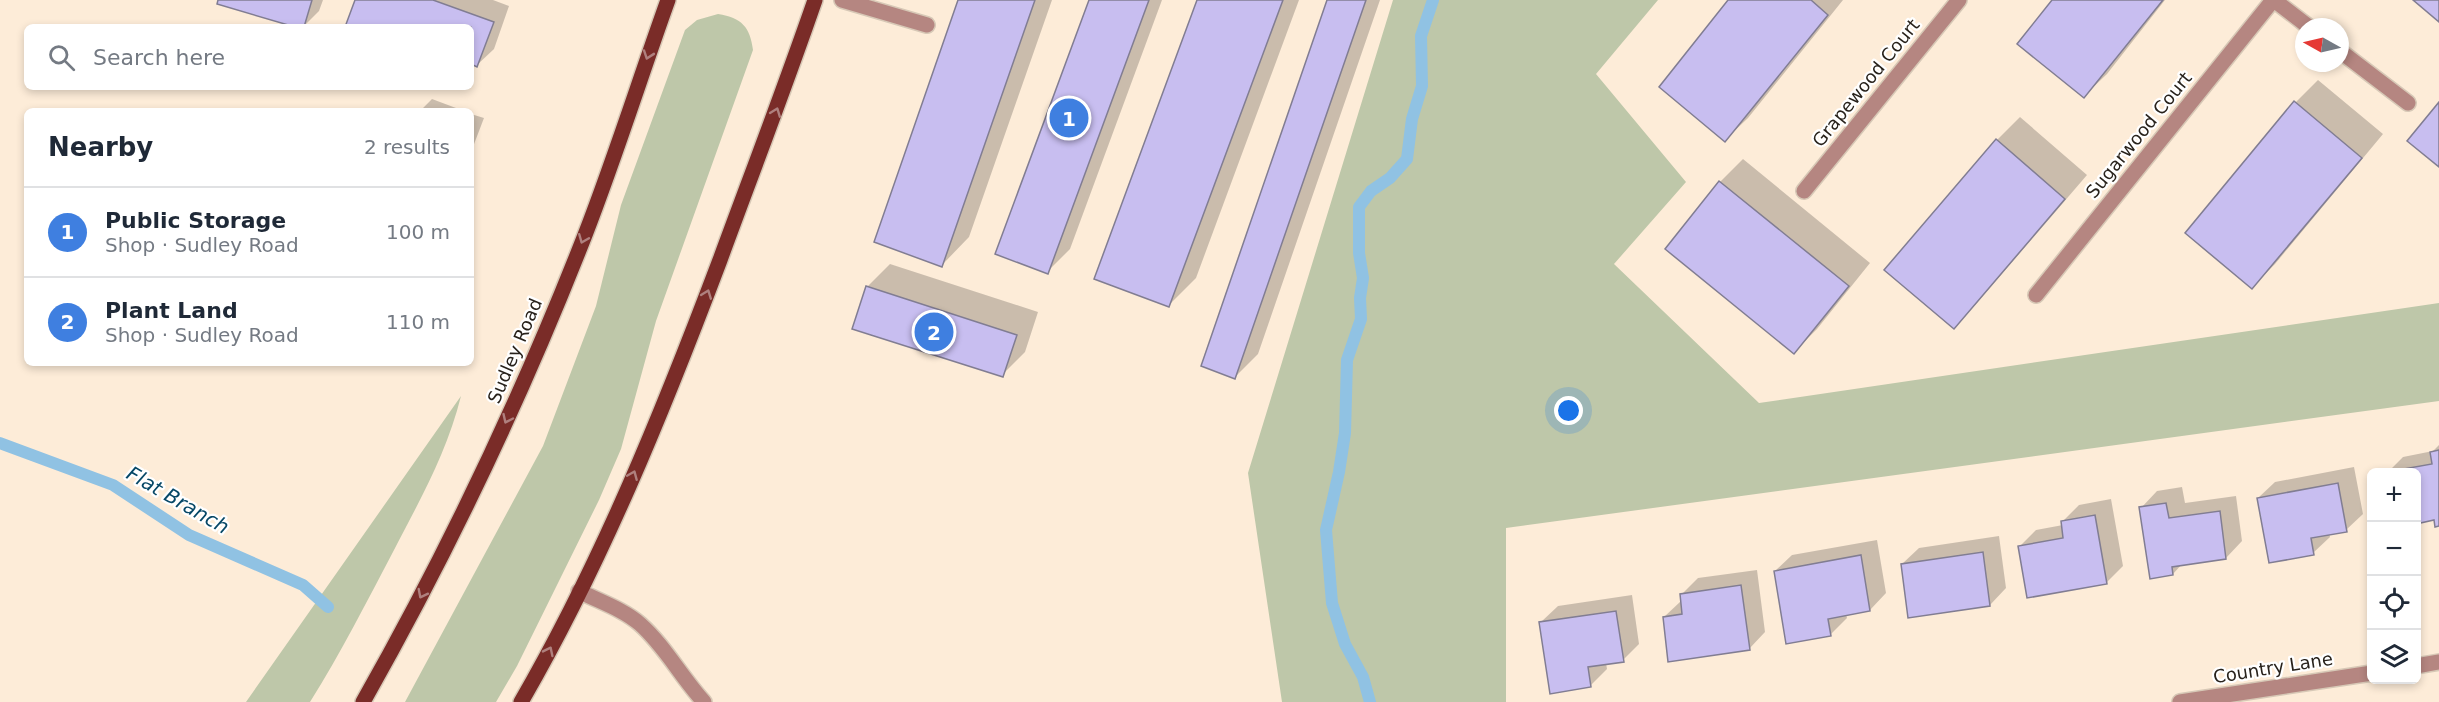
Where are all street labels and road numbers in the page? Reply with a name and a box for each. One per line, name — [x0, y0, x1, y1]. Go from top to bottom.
street label: Grapewood Court — [1808, 15, 1924, 151]
street label: Sugarwood Court — [2081, 67, 2196, 202]
street label: Sudley Road — [483, 295, 546, 406]
street label: Country Lane — [2212, 648, 2334, 687]

